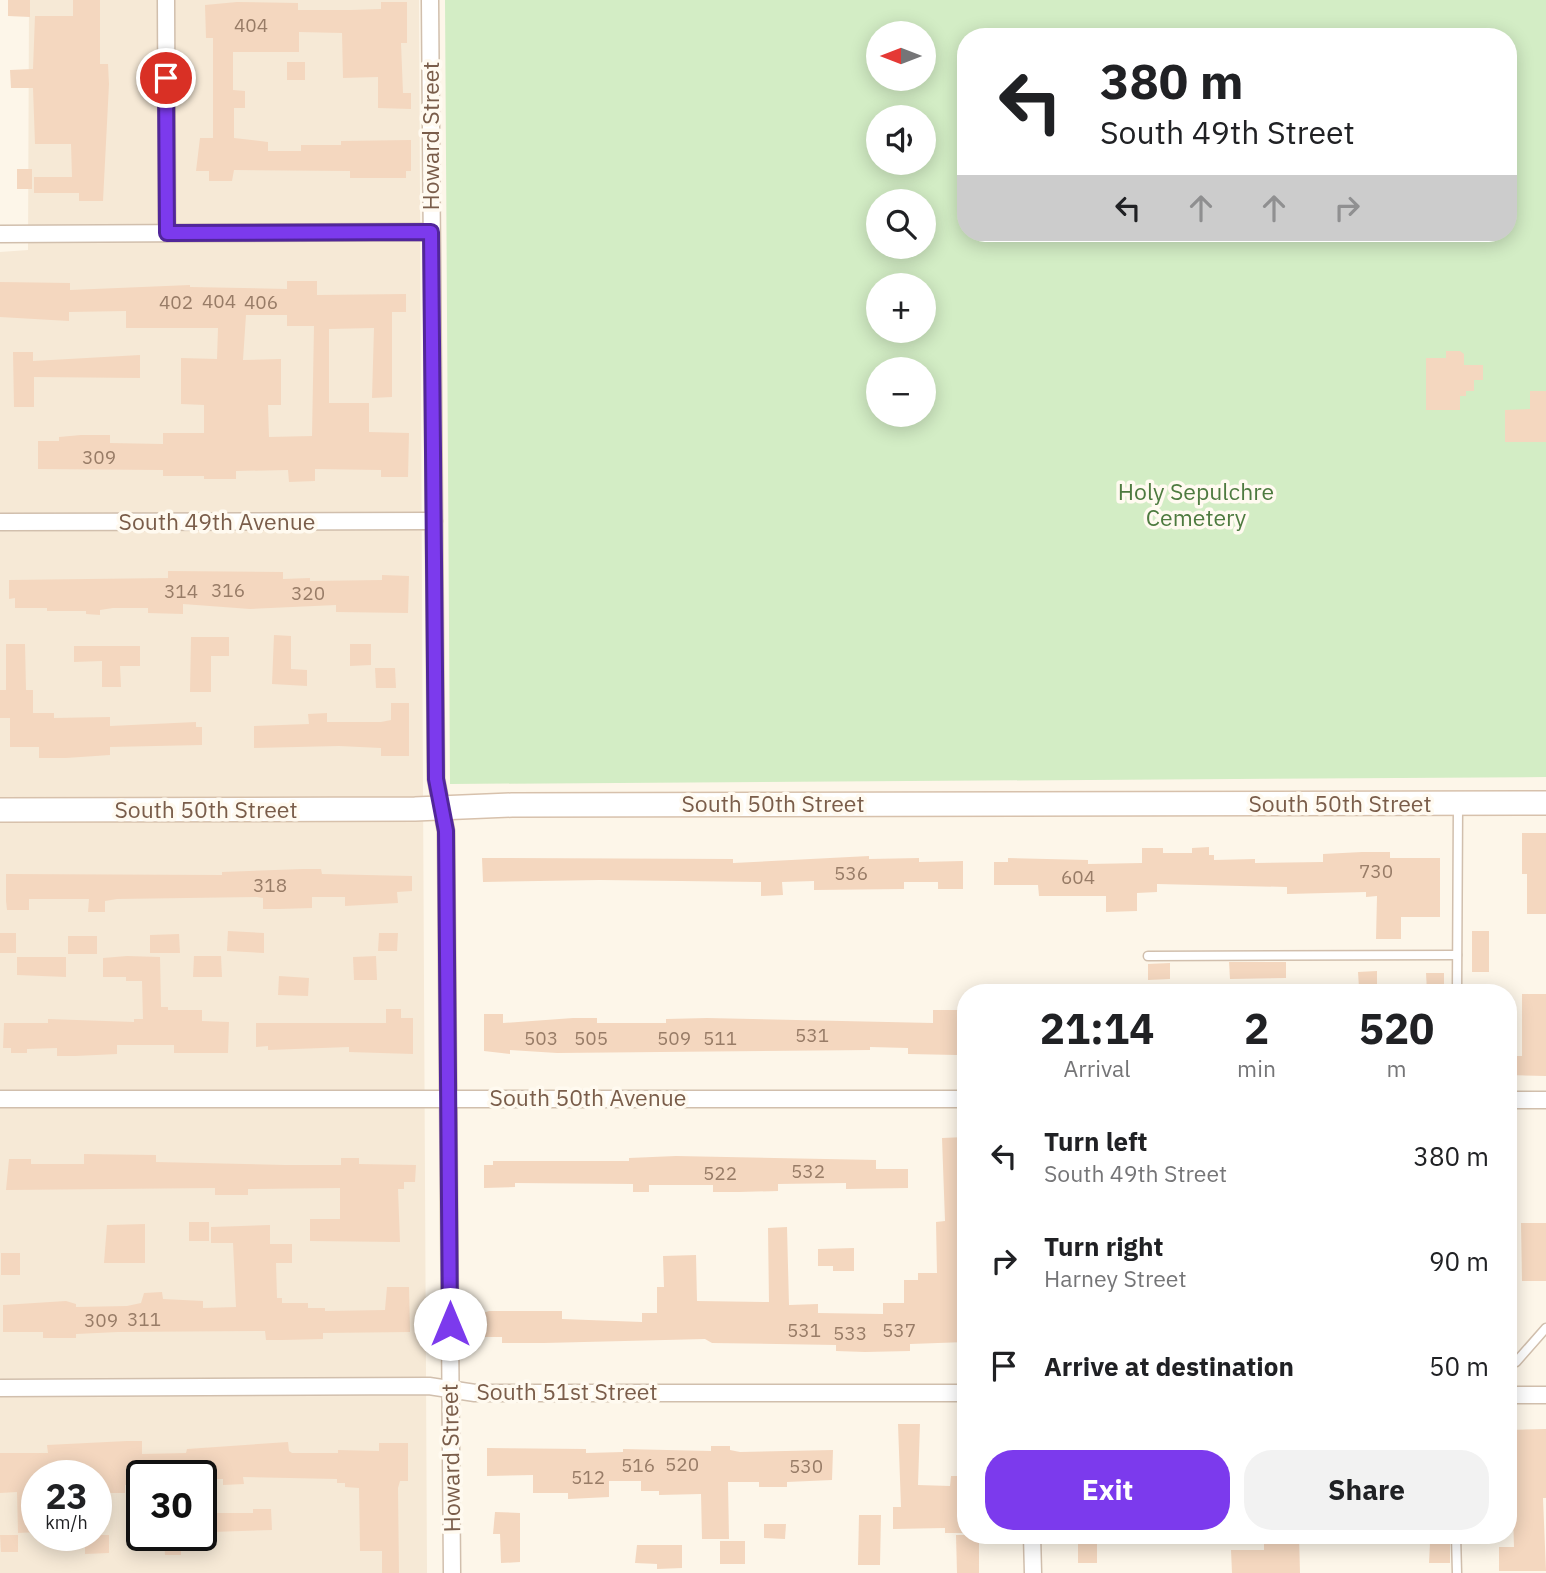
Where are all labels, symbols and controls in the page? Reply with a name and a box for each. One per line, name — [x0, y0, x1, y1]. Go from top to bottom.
house number: 404 — [234, 13, 268, 37]
north arrow — [866, 21, 936, 91]
map controls — [866, 21, 936, 427]
pin — [136, 48, 196, 108]
text: 380 m — [1100, 49, 1244, 112]
icon: left — [985, 56, 1076, 147]
icon: arrive — [147, 59, 185, 97]
street label: Howard Street — [415, 62, 445, 210]
button: sound — [866, 105, 936, 175]
text: South 49th Street — [1100, 111, 1355, 153]
button: search — [866, 189, 936, 259]
icon: left — [1109, 189, 1147, 227]
icon: ahead — [1182, 189, 1220, 227]
icon: ahead — [1255, 189, 1293, 227]
icon: right — [1328, 189, 1366, 227]
button: + — [866, 273, 936, 343]
house number: 404 — [202, 289, 236, 313]
house number: 402 — [159, 290, 193, 314]
house number: 406 — [244, 290, 278, 314]
button: − — [866, 357, 936, 427]
house number: 309 — [82, 445, 116, 469]
park label: Holy Sepulchre Cemetery — [1118, 476, 1274, 532]
street label: South 49th Avenue — [119, 506, 315, 536]
house number: 316 — [211, 578, 245, 602]
house number: 314 — [164, 579, 198, 603]
house number: 320 — [291, 581, 325, 605]
street label: South 50th Street — [681, 788, 865, 818]
street label: South 50th Street — [1248, 788, 1432, 818]
street label: South 50th Street — [114, 794, 298, 824]
house number: 730 — [1359, 859, 1393, 883]
house number: 536 — [834, 861, 868, 885]
house number: 604 — [1061, 865, 1095, 889]
house number: 318 — [253, 873, 287, 897]
text: 21:14 — [1040, 1001, 1154, 1056]
text: 2 — [1244, 1001, 1269, 1056]
text: 520 — [1359, 1001, 1434, 1056]
house number: 531 — [795, 1023, 829, 1047]
house number: 503 — [524, 1026, 558, 1050]
house number: 505 — [574, 1026, 608, 1050]
house number: 509 — [657, 1026, 691, 1050]
house number: 511 — [703, 1026, 737, 1050]
text: Arrival — [1064, 1053, 1131, 1083]
text: min — [1237, 1053, 1276, 1083]
text: m — [1386, 1053, 1407, 1083]
street label: South 50th Avenue — [490, 1082, 686, 1112]
text: Turn left — [1044, 1124, 1147, 1158]
icon: left — [985, 1137, 1023, 1175]
text: 380 m — [1413, 1139, 1489, 1173]
text: South 49th Street — [1044, 1158, 1227, 1188]
house number: 532 — [791, 1159, 825, 1183]
house number: 522 — [703, 1161, 737, 1185]
text: Turn right — [1044, 1229, 1163, 1263]
icon: right — [985, 1242, 1023, 1280]
text: 90 m — [1429, 1244, 1489, 1278]
text: Harney Street — [1044, 1263, 1187, 1293]
position arrow — [413, 1287, 487, 1361]
house number: 311 — [127, 1307, 161, 1331]
house number: 309 — [84, 1308, 118, 1332]
house number: 531 — [787, 1318, 821, 1342]
house number: 537 — [882, 1318, 916, 1342]
house number: 533 — [833, 1321, 867, 1345]
icon: arrive — [985, 1347, 1023, 1385]
text: Arrive at destination — [1044, 1349, 1294, 1383]
text: 50 m — [1429, 1349, 1489, 1383]
street label: South 51st Street — [476, 1376, 658, 1406]
street label: Howard Street — [434, 1383, 466, 1533]
button: Exit — [985, 1450, 1230, 1530]
button: Share — [1244, 1450, 1489, 1530]
house number: 520 — [665, 1452, 699, 1476]
house number: 516 — [621, 1453, 655, 1477]
house number: 530 — [789, 1454, 823, 1478]
speed limit sign: 30 — [126, 1460, 217, 1551]
house number: 512 — [571, 1465, 605, 1489]
text: 23 — [45, 1473, 88, 1519]
text: km/h — [45, 1511, 88, 1534]

